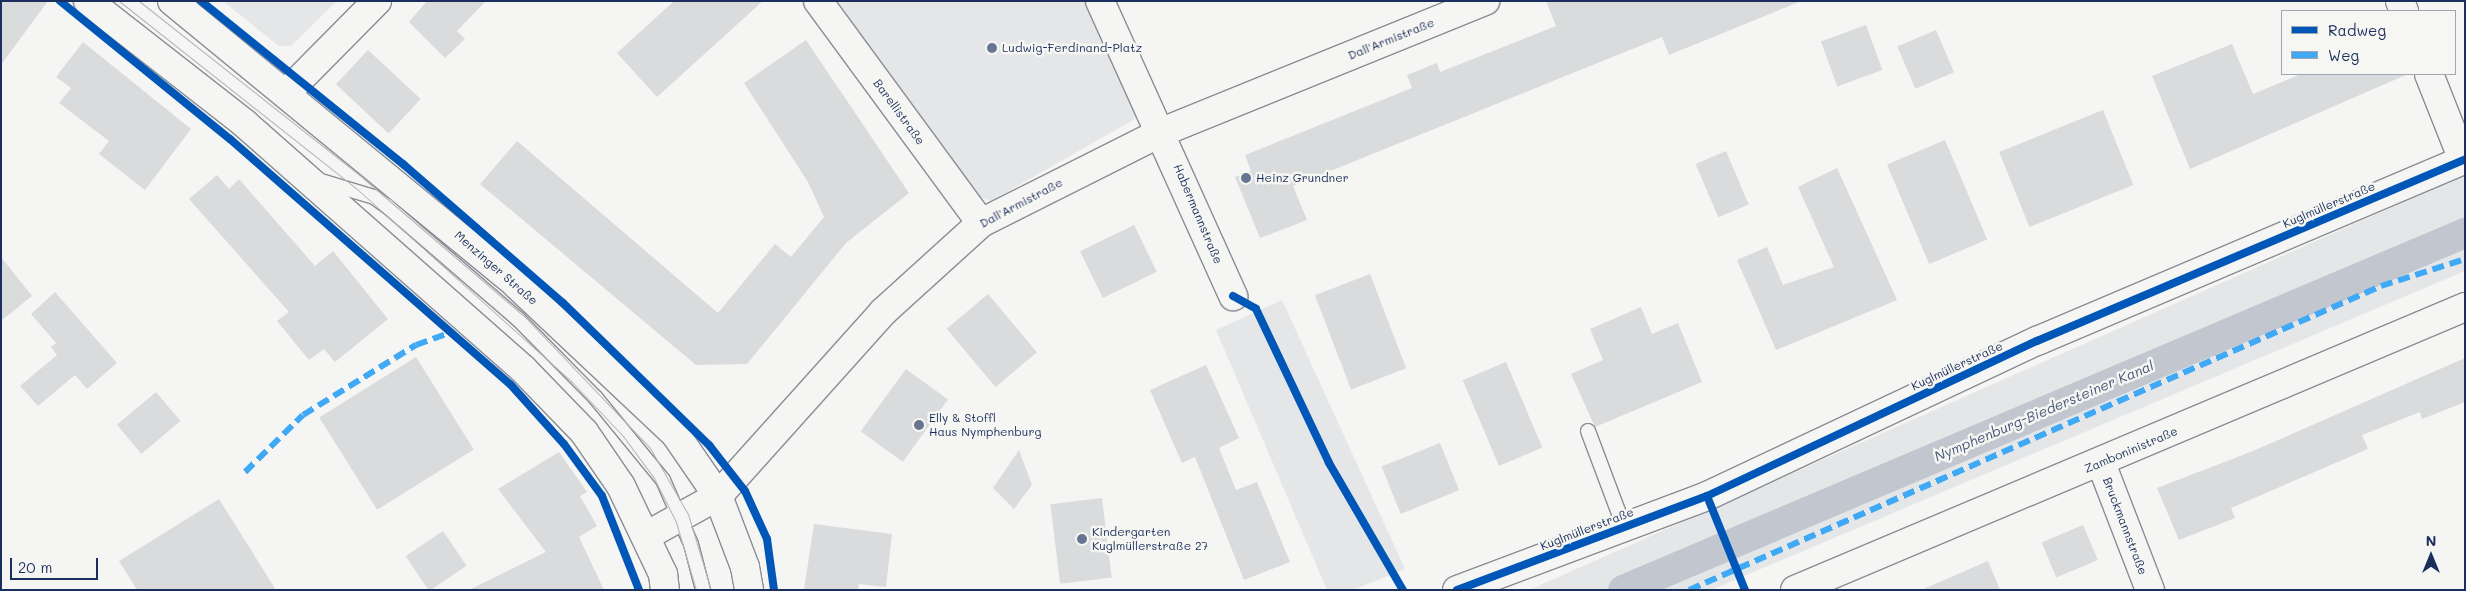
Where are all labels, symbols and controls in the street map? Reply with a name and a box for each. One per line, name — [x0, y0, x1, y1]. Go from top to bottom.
legend — [2281, 10, 2456, 75]
street label: Dall'Armistraße — [1346, 15, 1436, 63]
text: Radweg — [2328, 20, 2386, 40]
place label: Ludwig-Ferdinand-Platz — [1002, 41, 1142, 55]
marker: Ludwig-Ferdinand-Platz — [986, 42, 998, 54]
text: Weg — [2328, 45, 2359, 65]
street label: Barellistraße — [870, 76, 928, 148]
street label: Habermannstraße — [1170, 162, 1226, 266]
place label: Heinz Grundner — [1256, 171, 1349, 185]
marker: Heinz Grundner — [1240, 172, 1252, 184]
street label: Dall'Armistraße — [977, 175, 1065, 231]
street label: Kuglmüllerstraße — [2281, 179, 2377, 231]
street label: Menzinger Straße — [451, 228, 541, 308]
street label: Kuglmüllerstraße — [1909, 339, 2005, 393]
water label: Nymphenburg-Biedersteiner Kanal — [1932, 357, 2156, 465]
place label: Elly & Stoffl Haus Nymphenburg — [929, 411, 1041, 439]
marker: Elly & Stoffl Haus Nymphenburg — [913, 419, 925, 431]
street label: Zamboninistraße — [2082, 424, 2180, 476]
street label: Bruckmannstraße — [2100, 475, 2150, 577]
street label: Kuglmüllerstraße — [1538, 505, 1636, 553]
place label: Kindergarten Kuglmüllerstraße 27 — [1092, 525, 1208, 553]
north arrow — [2406, 531, 2456, 581]
text: N — [2426, 531, 2436, 550]
marker: Kindergarten Kuglmüllerstraße 27 — [1076, 533, 1088, 545]
scale bar — [12, 548, 100, 580]
text: 20 m — [18, 557, 52, 577]

